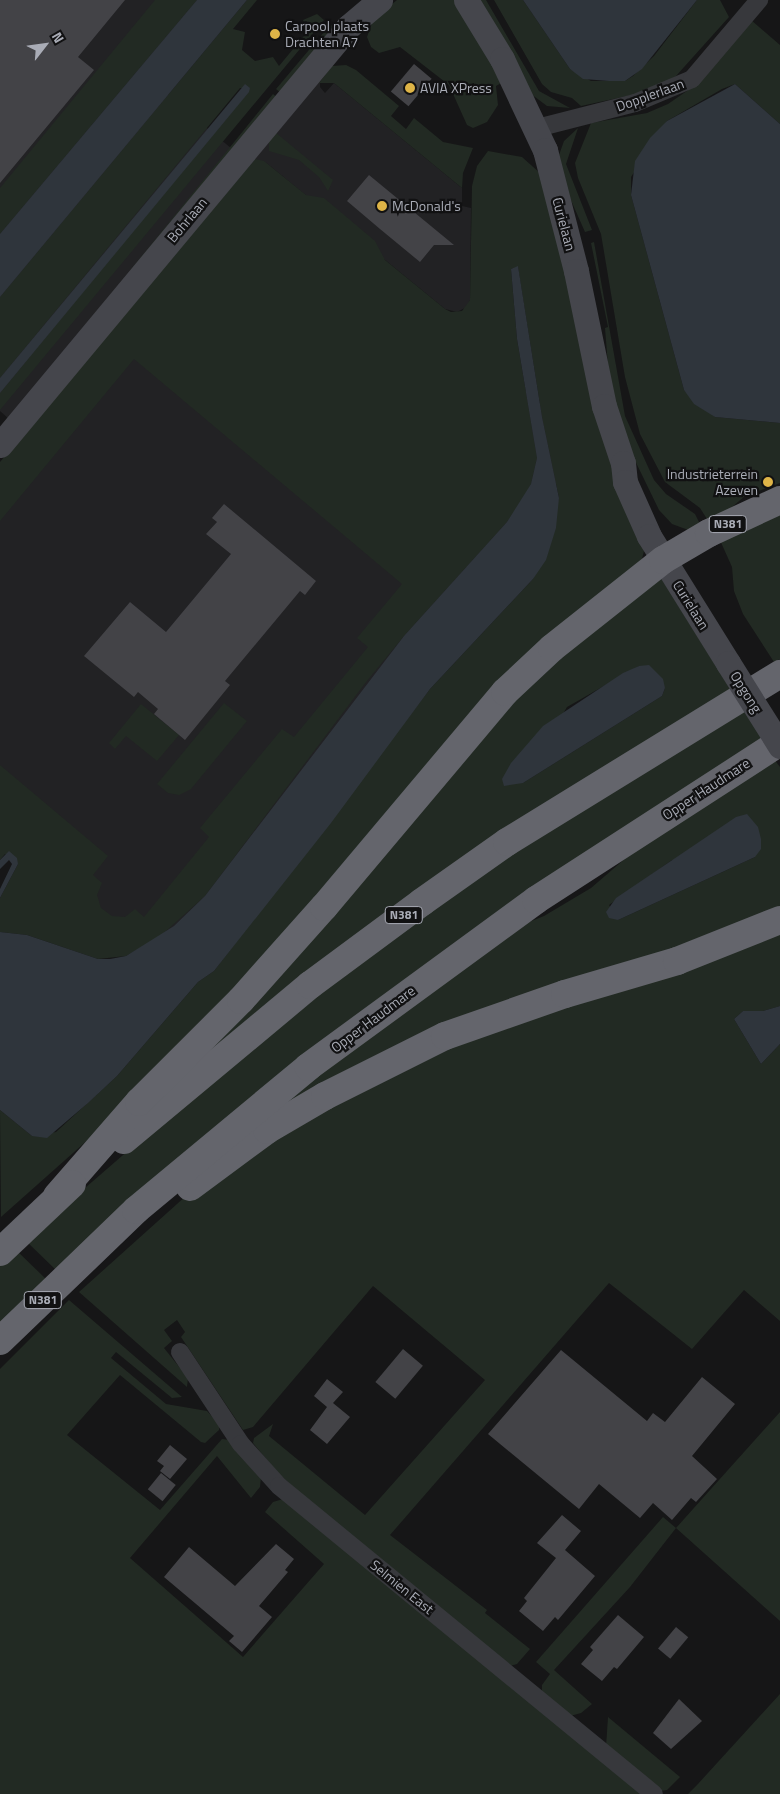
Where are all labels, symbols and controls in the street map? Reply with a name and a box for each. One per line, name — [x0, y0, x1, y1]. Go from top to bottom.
place label: Carpool plaats Drachten A7 — [285, 18, 369, 50]
north arrow — [20, 20, 70, 70]
text: N — [47, 28, 70, 47]
marker: Carpool plaats Drachten A7 — [269, 28, 281, 40]
street label: Dopplerlaan — [614, 75, 686, 115]
place label: AVIA XPress — [420, 80, 492, 96]
marker: AVIA XPress — [404, 82, 416, 94]
street label: Bohrlaan — [163, 194, 211, 246]
street label: Curielaan — [549, 195, 579, 253]
place label: McDonald's — [392, 198, 461, 214]
marker: McDonald's — [376, 200, 388, 212]
place label: Industrieterrein Azeven — [667, 466, 758, 498]
marker: Industrieterrein Azeven — [762, 476, 774, 488]
road number: N381 — [708, 514, 748, 534]
street label: Curielaan — [669, 577, 713, 633]
street label: Opgong — [727, 668, 765, 716]
street label: Opper Haudmare — [659, 755, 753, 823]
road number: N381 — [384, 906, 424, 924]
street label: Opper Haudmare — [328, 982, 418, 1056]
road number: N381 — [23, 1290, 63, 1310]
street label: Selmien East — [367, 1556, 437, 1618]

